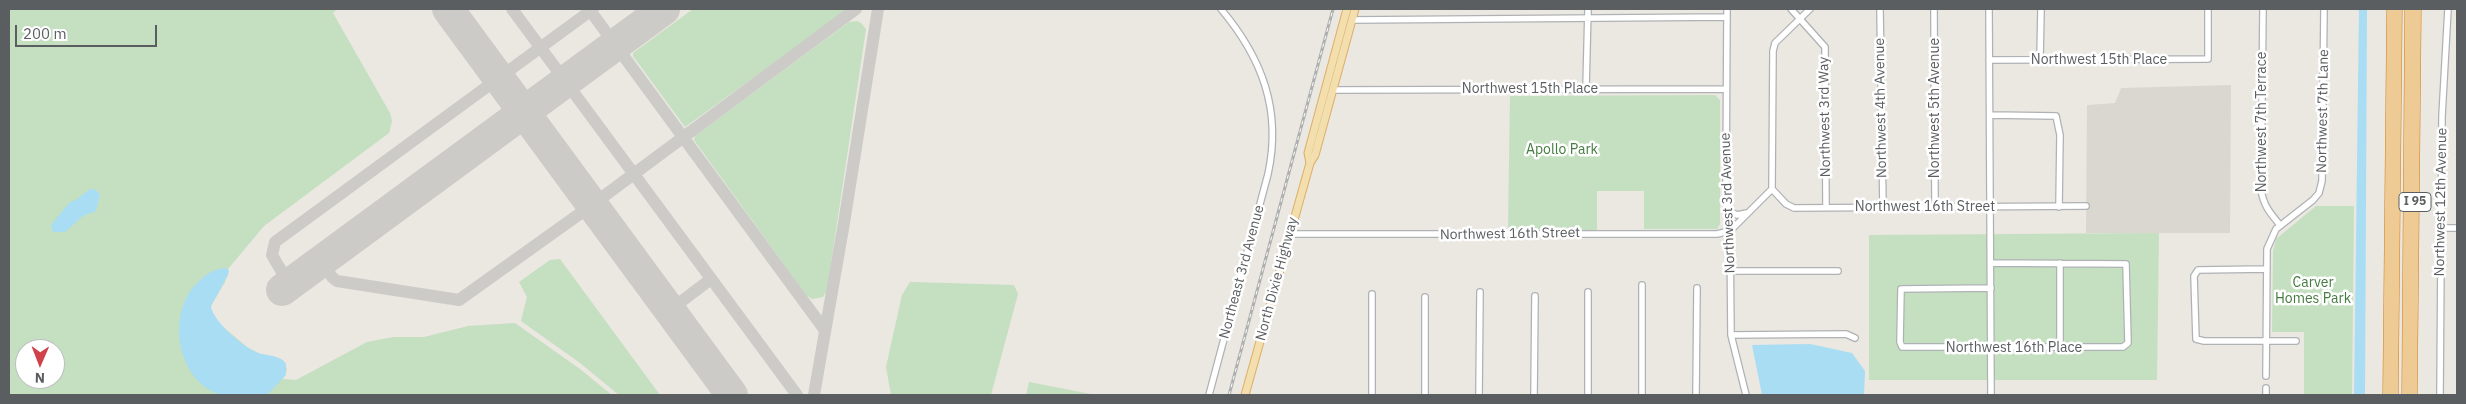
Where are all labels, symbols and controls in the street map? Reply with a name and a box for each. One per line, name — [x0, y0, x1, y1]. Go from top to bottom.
scale bar — [18, 15, 160, 47]
text: 200 m — [23, 24, 67, 43]
street label: Northwest 4th Avenue — [1871, 38, 1891, 178]
street label: Northwest 5th Avenue — [1927, 38, 1943, 178]
street label: Northwest 7th Lane — [2314, 49, 2332, 173]
street label: Northwest 15th Place — [2031, 52, 2167, 68]
street label: Northwest 7th Terrace — [2254, 52, 2270, 192]
street label: Northwest 3rd Way — [1816, 57, 1834, 177]
street label: Northwest 15th Place — [1462, 81, 1598, 97]
street label: Northwest 12th Avenue — [2431, 127, 2451, 277]
street label: Northwest 3rd Avenue — [1717, 132, 1739, 274]
park label: Apollo Park — [1526, 142, 1598, 158]
road number: I 95 — [2399, 192, 2431, 212]
street label: Northwest 16th Street — [1855, 199, 1995, 215]
street label: Northeast 3rd Avenue — [1216, 203, 1268, 341]
street label: North Dixie Highway — [1252, 215, 1302, 343]
street label: Northwest 16th Street — [1440, 224, 1580, 244]
park label: Carver Homes Park — [2275, 275, 2351, 308]
north arrow — [15, 339, 65, 389]
street label: Northwest 16th Place — [1946, 340, 2082, 356]
text: N — [35, 369, 45, 387]

